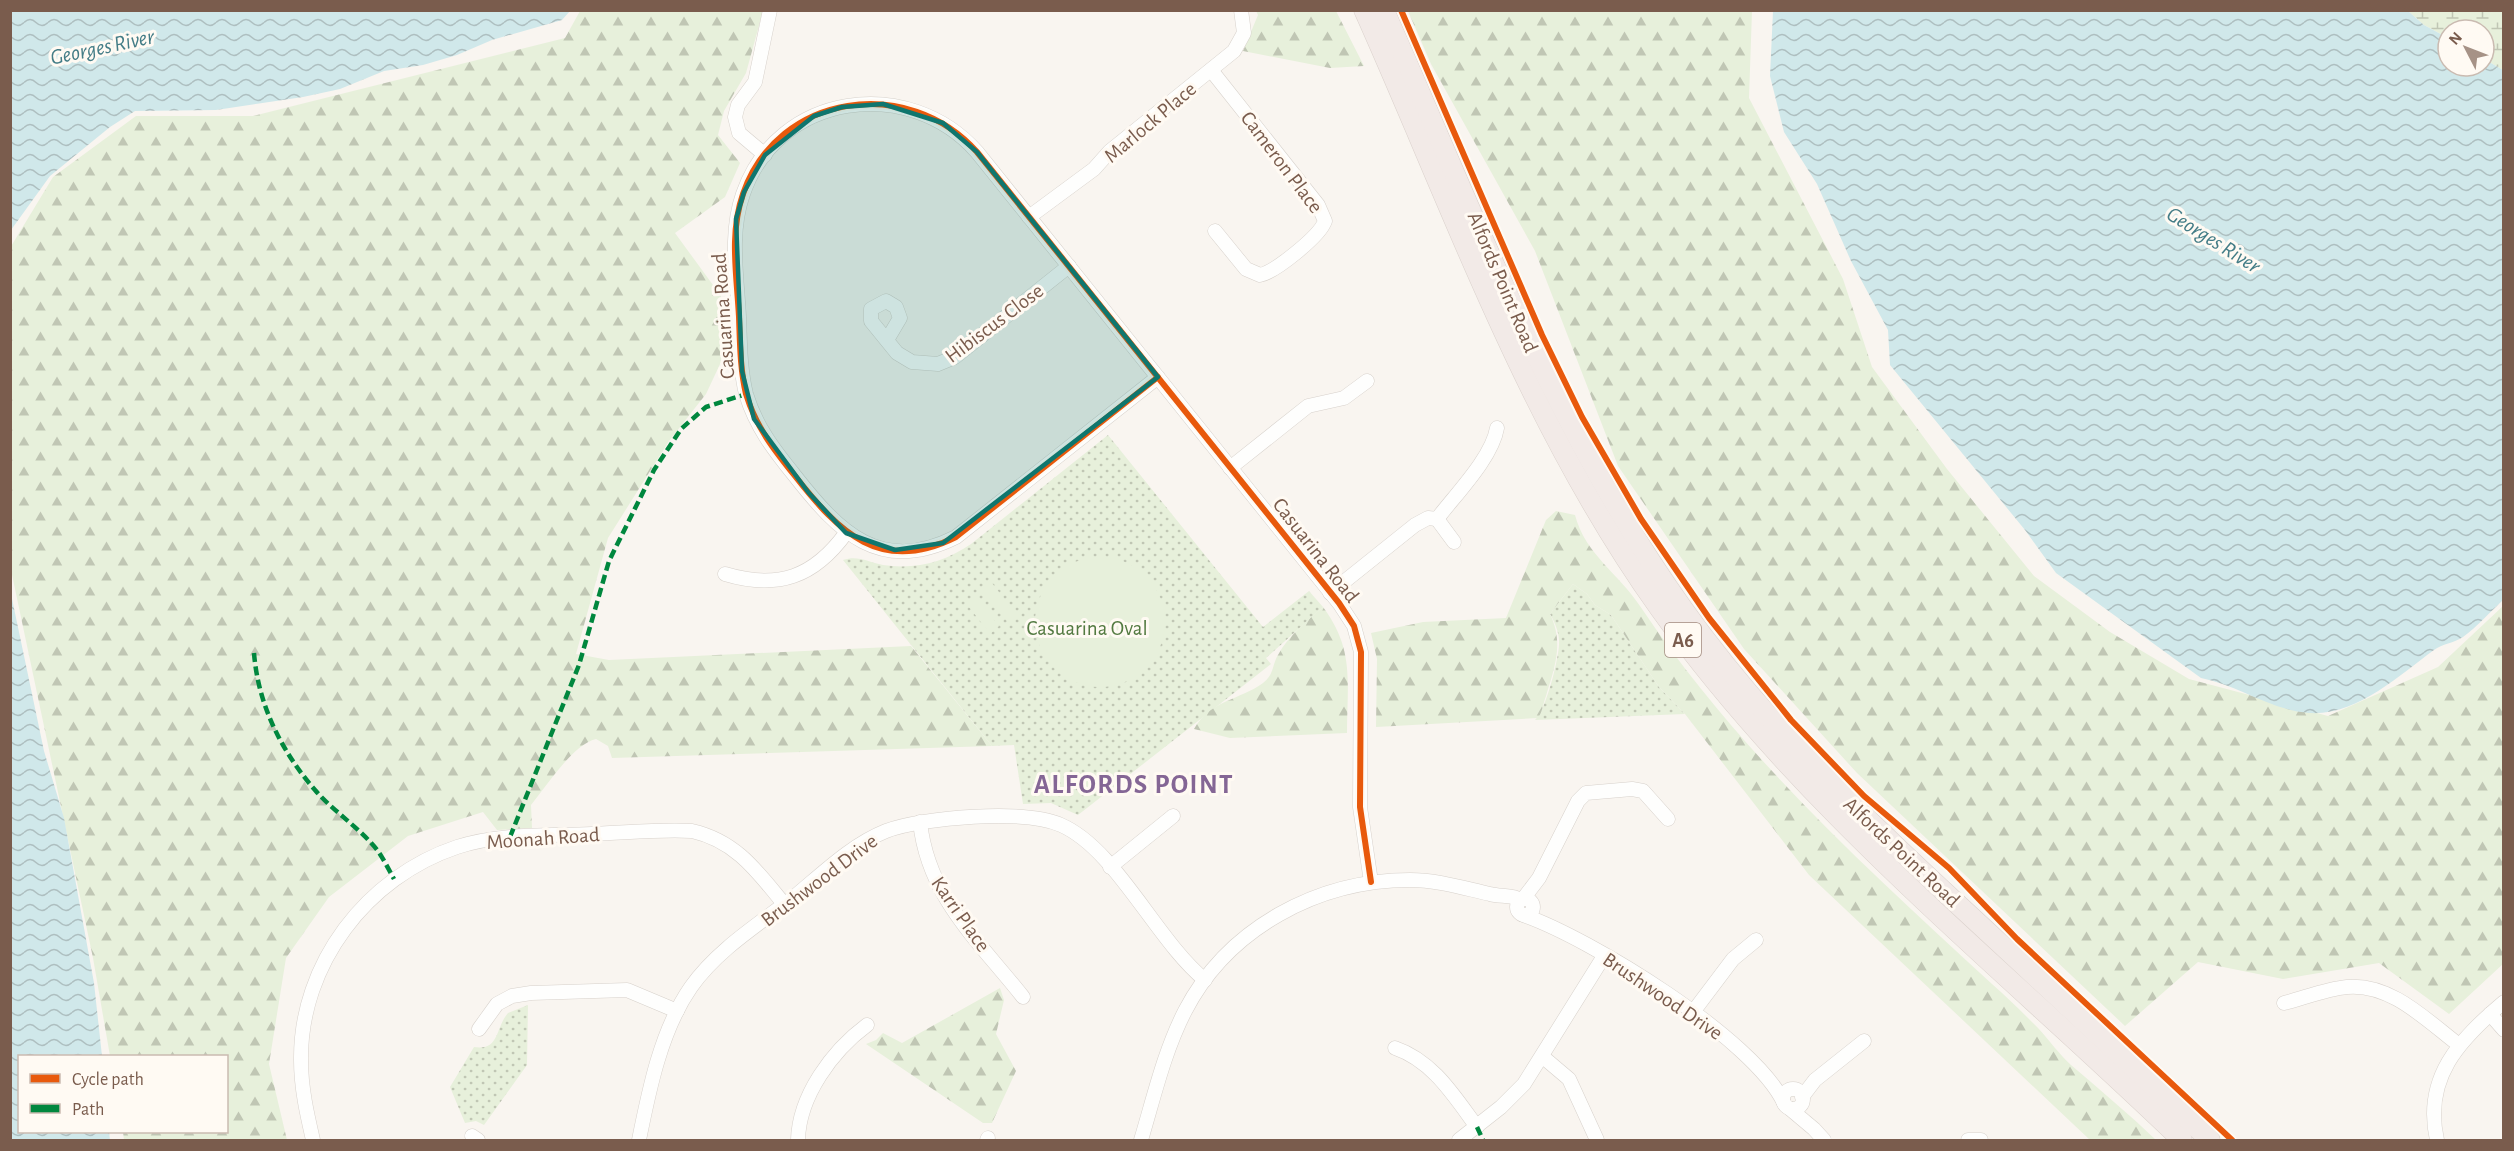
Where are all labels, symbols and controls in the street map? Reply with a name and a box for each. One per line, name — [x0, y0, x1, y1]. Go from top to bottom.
north arrow — [2436, 18, 2496, 78]
water label: Georges River — [48, 25, 157, 69]
text: N — [2446, 29, 2465, 48]
street label: Marlock Place — [1100, 78, 1200, 167]
street label: Cameron Place — [1237, 107, 1327, 217]
water label: Georges River — [2163, 203, 2265, 278]
street label: Alfords Point Road — [1463, 209, 1542, 356]
street label: Casuarina Road — [709, 252, 738, 380]
street label: Hibiscus Close — [941, 280, 1047, 367]
street label: Casuarina Road — [1268, 494, 1363, 607]
park label: Casuarina Oval — [1026, 618, 1148, 639]
road number: A6 — [1665, 623, 1701, 657]
district label: ALFORDS POINT — [1034, 771, 1234, 798]
street label: Alfords Point Road — [1839, 793, 1964, 911]
street label: Moonah Road — [486, 824, 600, 853]
street label: Brushwood Drive — [757, 830, 881, 931]
street label: Karri Place — [927, 873, 994, 956]
street label: Brushwood Drive — [1599, 949, 1726, 1044]
legend — [18, 1055, 228, 1133]
text: Cycle path — [72, 1071, 144, 1089]
text: Path — [72, 1101, 104, 1119]

